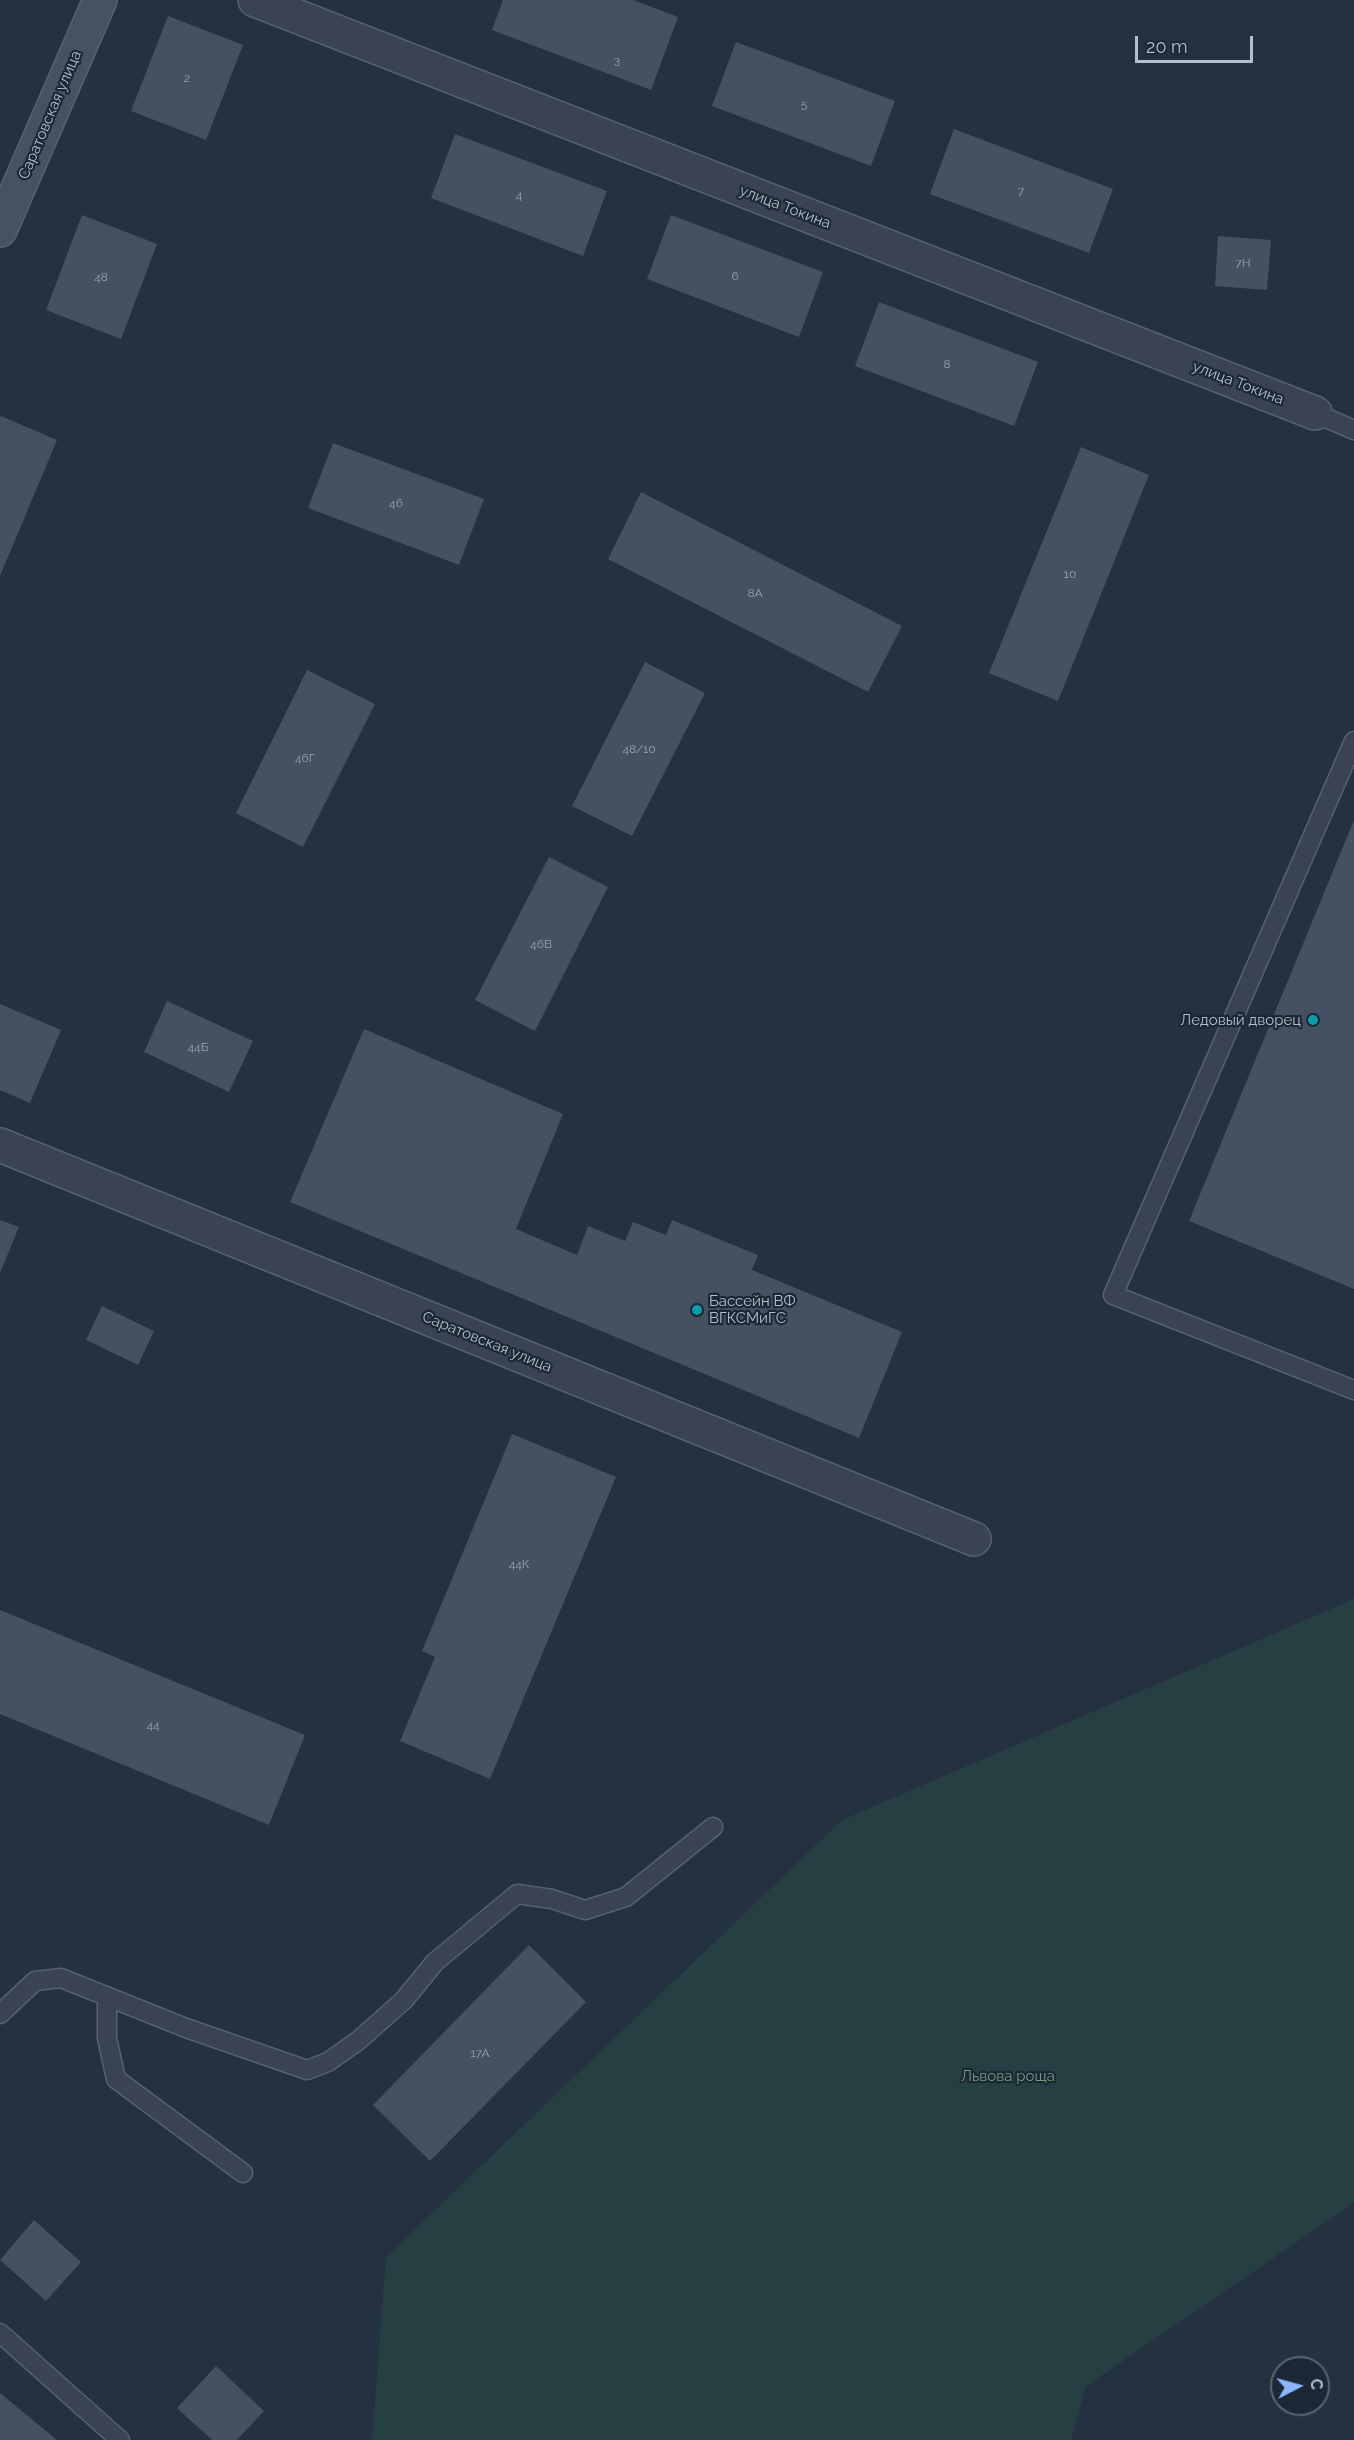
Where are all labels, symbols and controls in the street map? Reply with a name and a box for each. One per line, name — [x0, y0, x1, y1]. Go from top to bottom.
scale bar — [1138, 24, 1256, 62]
text: 20 m — [1146, 36, 1188, 57]
street label: Саратовская улица — [15, 48, 85, 182]
house number: 3 — [614, 53, 620, 67]
house number: 2 — [184, 71, 190, 85]
house number: 5 — [801, 97, 807, 111]
street label: улица Токина — [737, 181, 833, 233]
house number: 7 — [1018, 184, 1024, 198]
house number: 4 — [516, 188, 522, 202]
house number: 7Н — [1235, 256, 1251, 270]
house number: 6 — [731, 269, 739, 283]
house number: 48 — [94, 270, 108, 284]
house number: 8 — [943, 357, 951, 371]
street label: улица Токина — [1190, 357, 1286, 409]
house number: 46 — [389, 496, 403, 510]
house number: 10 — [1064, 567, 1076, 581]
house number: 8А — [747, 586, 763, 600]
house number: 48/10 — [622, 742, 656, 756]
house number: 46Г — [295, 751, 315, 765]
house number: 46В — [530, 937, 552, 951]
place label: Ледовый дворец — [1180, 1011, 1301, 1029]
marker: Ледовый дворец — [1306, 1013, 1320, 1027]
house number: 44Б — [188, 1040, 208, 1054]
place label: Бассейн ВФ ВГКСМиГС — [709, 1292, 796, 1327]
marker: Бассейн ВФ ВГКСМиГС — [690, 1303, 704, 1317]
street label: Саратовская улица — [420, 1308, 554, 1376]
house number: 44К — [509, 1557, 529, 1571]
house number: 44 — [146, 1718, 160, 1732]
house number: 17А — [470, 2046, 490, 2060]
park label: Львова роща — [961, 2067, 1055, 2085]
north arrow — [1270, 2356, 1330, 2416]
text: С — [1306, 2378, 1326, 2391]

